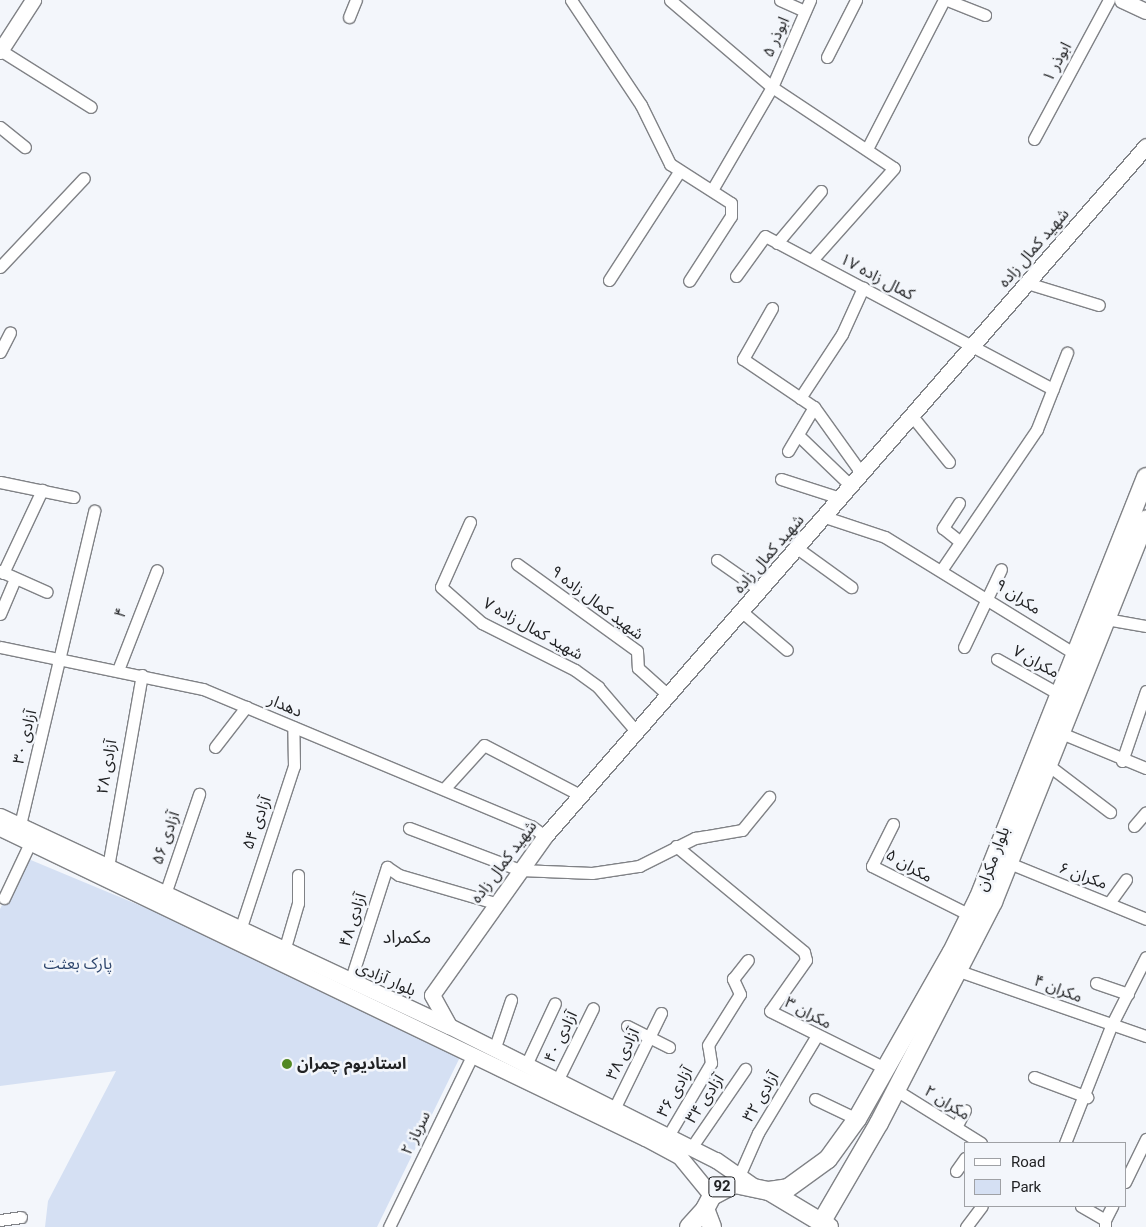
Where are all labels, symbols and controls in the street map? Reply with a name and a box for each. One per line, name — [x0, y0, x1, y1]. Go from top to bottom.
street label: ابوذر ۵ — [759, 14, 793, 60]
street label: ابوذر ۱ — [1039, 39, 1075, 85]
street label: شهید کمال زاده — [995, 205, 1073, 291]
street label: کمال زاده ۱۷ — [837, 249, 917, 305]
street label: شهید کمال زاده — [730, 511, 808, 597]
street label: شهید کمال زاده ۹ — [547, 562, 647, 644]
street label: مکران ۹ — [992, 575, 1044, 619]
street label: شهید کمال زاده ۷ — [480, 594, 586, 664]
street label: ۴ — [110, 605, 132, 621]
street label: مکران ۷ — [1009, 641, 1063, 683]
street label: دهدار — [265, 690, 305, 722]
street label: آزادی ۳۰ — [9, 708, 41, 766]
street label: آزادی ۲۸ — [93, 738, 121, 796]
street label: آزادی ۵۴ — [239, 794, 275, 852]
street label: آزادی ۵۶ — [148, 809, 184, 867]
street label: شهید کمال زاده — [467, 817, 541, 907]
street label: بلوار مکران — [972, 824, 1014, 894]
street label: مکران ۵ — [882, 845, 936, 887]
street label: مکران ۶ — [1056, 858, 1110, 894]
street label: آزادی ۴۸ — [335, 891, 371, 949]
district label: مکمراد — [383, 926, 431, 948]
park label: پارک بعثت — [44, 954, 112, 974]
street label: بلوار آزادی — [353, 957, 419, 1001]
street label: مکران ۴ — [1031, 971, 1085, 1007]
street label: مکران ۳ — [781, 993, 835, 1033]
street label: آزادی ۴۰ — [540, 1008, 582, 1066]
street label: آزادی ۳۸ — [602, 1025, 644, 1083]
place label: استادیوم چمران — [297, 1054, 406, 1074]
marker: استادیوم چمران — [281, 1058, 293, 1070]
street label: آزادی ۳۶ — [653, 1063, 697, 1121]
street label: آزادی ۳۲ — [739, 1068, 783, 1126]
street label: آزادی ۳۴ — [682, 1071, 728, 1127]
street label: مکران ۲ — [921, 1082, 973, 1124]
street label: سرباز ۲ — [397, 1108, 435, 1158]
legend — [964, 1142, 1126, 1207]
text: Road — [1011, 1153, 1045, 1171]
road number: 92 — [708, 1174, 736, 1200]
text: Park — [1011, 1178, 1041, 1196]

